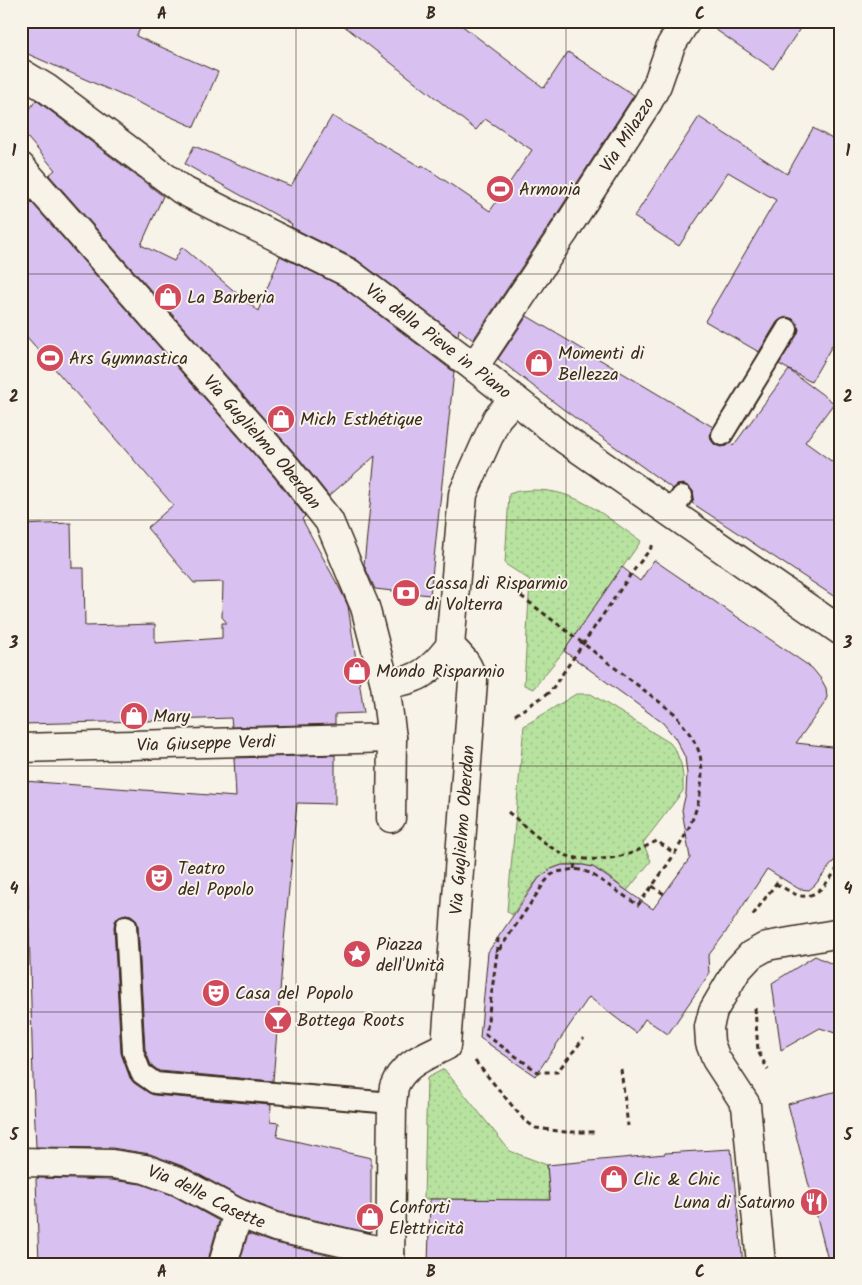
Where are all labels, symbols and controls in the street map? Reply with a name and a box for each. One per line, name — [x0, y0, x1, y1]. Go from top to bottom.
text: A — [157, 2, 167, 27]
text: B — [426, 2, 436, 27]
text: C — [695, 2, 705, 27]
street label: Via Milazzo — [593, 92, 663, 179]
text: 1 — [12, 139, 17, 164]
text: 1 — [846, 139, 851, 164]
sports icon: Armonia — [485, 174, 515, 204]
place label: Armonia — [519, 176, 581, 205]
street label: Via della Pieve in Piano — [358, 277, 517, 407]
shop icon: La Barberia — [153, 282, 183, 312]
place label: La Barberia — [187, 284, 275, 313]
place label: Momenti di Bellezza — [558, 340, 645, 390]
sports icon: Ars Gymnastica — [35, 343, 65, 373]
place label: Ars Gymnastica — [69, 345, 188, 374]
shop icon: Momenti di Bellezza — [524, 348, 554, 378]
street label: Via Guglielmo Oberdan — [195, 369, 328, 517]
text: 2 — [9, 385, 19, 410]
text: 2 — [843, 385, 853, 410]
shop icon: Mich Esthétique — [266, 404, 296, 434]
place label: Mich Esthétique — [300, 406, 423, 435]
place label: Cassa di Risparmio di Volterra — [425, 570, 568, 620]
bank icon: Cassa di Risparmio di Volterra — [391, 578, 421, 608]
text: 3 — [9, 631, 19, 656]
text: 3 — [843, 631, 853, 656]
shop icon: Mondo Risparmio — [342, 656, 372, 686]
place label: Mondo Risparmio — [376, 658, 505, 687]
shop icon: Mary — [119, 701, 149, 731]
place label: Mary — [153, 703, 191, 732]
street label: Via Giuseppe Verdi — [136, 728, 276, 761]
street label: Via Guglielmo Oberdan — [443, 744, 484, 916]
place label: Teatro del Popolo — [178, 855, 254, 905]
theatre icon: Teatro del Popolo — [144, 863, 174, 893]
text: 4 — [10, 877, 19, 902]
text: 4 — [844, 877, 853, 902]
place label: Piazza dell'Unità — [376, 931, 445, 981]
place icon: Piazza dell'Unità — [342, 939, 372, 969]
theatre icon: Casa del Popolo — [201, 978, 231, 1008]
place label: Casa del Popolo — [235, 980, 354, 1009]
bar icon: Bottega Roots — [263, 1005, 293, 1035]
place label: Bottega Roots — [297, 1007, 405, 1036]
text: 5 — [9, 1123, 20, 1148]
text: 5 — [843, 1123, 854, 1148]
street label: Via delle Casette — [143, 1158, 269, 1238]
shop icon: Clic & Chic — [599, 1164, 629, 1194]
place label: Clic & Chic — [633, 1166, 720, 1195]
restaurant icon: Luna di Saturno — [799, 1187, 829, 1217]
place label: Luna di Saturno — [673, 1189, 795, 1218]
place label: Conforti Elettricità — [389, 1194, 464, 1244]
shop icon: Conforti Elettricità — [355, 1202, 385, 1232]
text: A — [157, 1260, 167, 1285]
text: B — [426, 1260, 436, 1285]
text: C — [695, 1260, 705, 1285]

